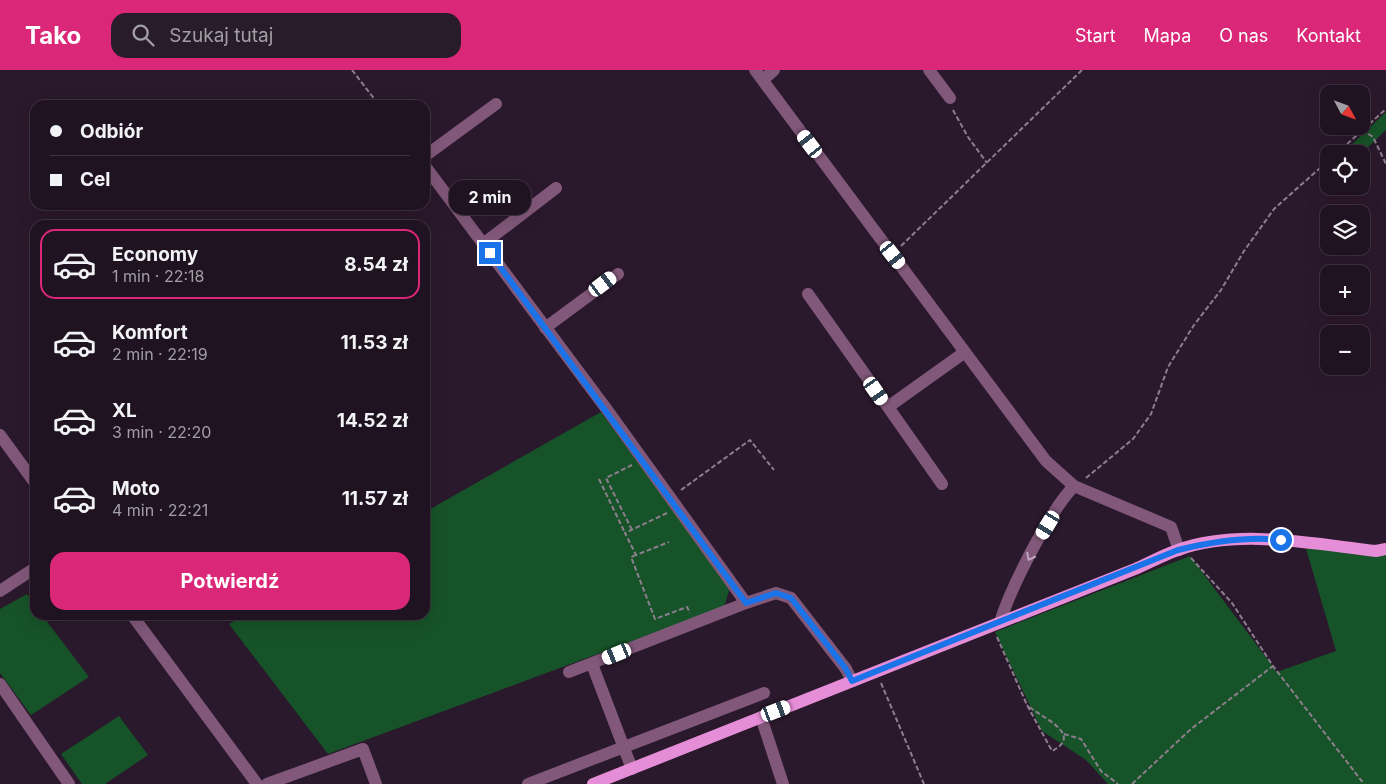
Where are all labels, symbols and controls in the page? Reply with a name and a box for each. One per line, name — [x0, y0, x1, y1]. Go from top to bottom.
search box — [111, 13, 461, 58]
text: Tako — [25, 21, 81, 50]
icon: search — [129, 21, 157, 49]
text: Szukaj tutaj — [169, 24, 273, 47]
text: Start — [1075, 25, 1116, 46]
text: Mapa — [1144, 25, 1191, 46]
text: O nas — [1219, 25, 1268, 46]
text: Kontakt — [1296, 25, 1361, 46]
north arrow — [1320, 85, 1370, 135]
map controls — [1320, 85, 1370, 375]
text: Odbiór — [80, 120, 143, 143]
car — [794, 128, 825, 160]
button: locate — [1320, 145, 1370, 195]
text: Cel — [80, 168, 111, 191]
callout: 2 min — [449, 180, 531, 216]
text: 2 min — [469, 187, 511, 207]
button: layers — [1320, 205, 1370, 255]
car — [877, 239, 908, 271]
icon: car — [52, 242, 97, 287]
route end — [479, 242, 501, 264]
text: Economy — [112, 243, 198, 266]
text: 8.54 zł — [344, 253, 408, 276]
button: + — [1320, 265, 1370, 315]
text: 1 min · 22:18 — [112, 266, 205, 286]
car — [586, 269, 619, 299]
icon: car — [52, 320, 97, 365]
text: Komfort — [112, 321, 188, 344]
button: − — [1320, 325, 1370, 375]
text: 11.53 zł — [340, 331, 408, 354]
text: 2 min · 22:19 — [112, 344, 208, 364]
car — [861, 374, 890, 408]
icon: car — [52, 398, 97, 443]
text: XL — [112, 399, 137, 422]
text: 14.52 zł — [337, 409, 408, 432]
text: 3 min · 22:20 — [112, 422, 211, 442]
icon: car — [52, 476, 97, 521]
text: Moto — [112, 477, 160, 500]
text: 11.57 zł — [342, 487, 408, 510]
text: 4 min · 22:21 — [112, 500, 208, 520]
car — [1033, 508, 1062, 542]
route start — [1270, 529, 1292, 551]
button: Potwierdź — [50, 552, 410, 610]
one-way arrow — [1026, 552, 1036, 561]
car — [600, 641, 633, 667]
car — [759, 699, 792, 723]

